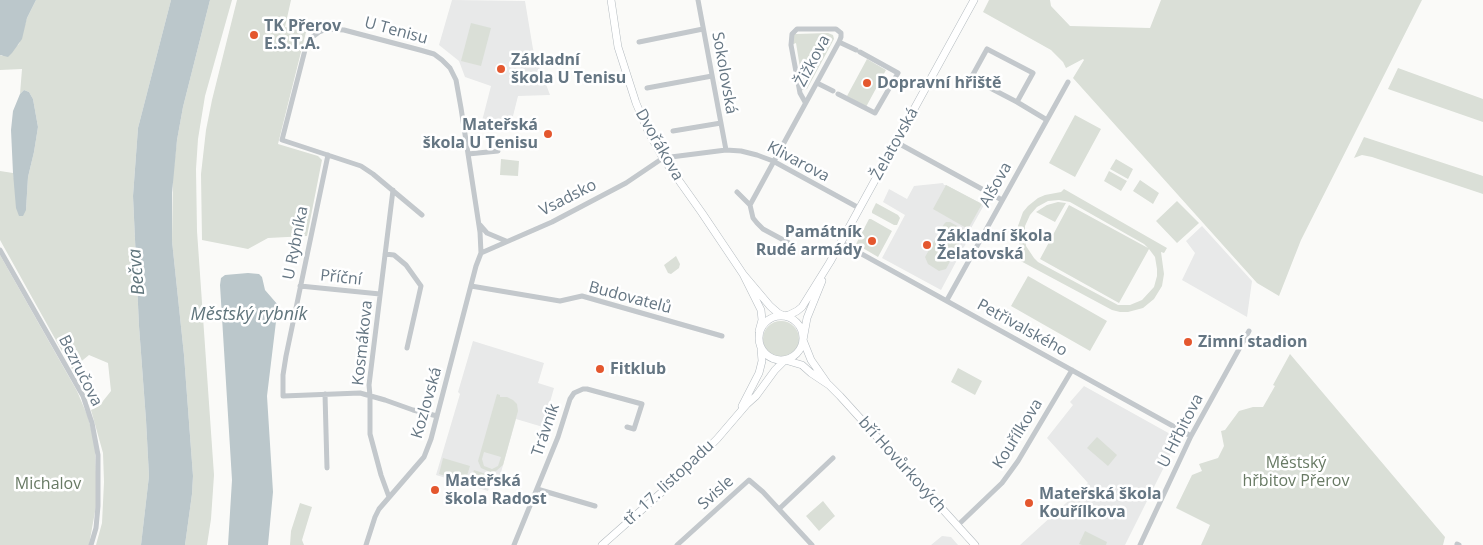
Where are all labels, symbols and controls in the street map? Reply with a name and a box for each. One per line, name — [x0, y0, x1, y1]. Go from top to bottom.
street label: U Tenisu — [362, 13, 430, 49]
place label: TK Přerov E.S.T.A. — [264, 16, 341, 54]
marker: TK Přerov E.S.T.A. — [248, 29, 260, 41]
street label: Sokolovská — [707, 30, 741, 116]
street label: Žižkova — [791, 32, 835, 90]
place label: Základní škola U Tenisu — [511, 50, 626, 88]
marker: Základní škola U Tenisu — [495, 63, 507, 75]
place label: Dopravní hřiště — [877, 73, 1001, 93]
marker: Dopravní hřiště — [861, 77, 873, 89]
street label: Želatovská — [867, 105, 923, 183]
street label: Dvořákova — [631, 106, 687, 184]
place label: Mateřská škola U Tenisu — [423, 115, 538, 153]
marker: Mateřská škola U Tenisu — [542, 128, 554, 140]
street label: Klivarova — [764, 138, 832, 186]
street label: Alšova — [976, 159, 1016, 211]
street label: Vsadsko — [536, 175, 600, 221]
street label: U Rybníka — [279, 205, 313, 281]
place label: Památník Rudé armády — [756, 222, 862, 260]
place label: Základní škola Želatovská — [937, 226, 1052, 264]
marker: Památník Rudé armády — [866, 235, 878, 247]
marker: Základní škola Želatovská — [921, 239, 933, 251]
water label: Bečva — [124, 248, 150, 296]
street label: Příční — [319, 266, 363, 290]
street label: Budovatelů — [586, 278, 674, 318]
street label: Petřivalského — [973, 295, 1071, 361]
street label: Kosmákova — [349, 299, 377, 387]
water label: Městský rybník — [191, 304, 307, 326]
street label: Bezručova — [54, 332, 106, 410]
place label: Zimní stadion — [1198, 332, 1307, 352]
marker: Zimní stadion — [1182, 336, 1194, 348]
place label: Fitklub — [610, 359, 666, 379]
marker: Fitklub — [594, 363, 606, 375]
street label: Kozlovská — [408, 365, 446, 441]
street label: U Hřbitova — [1154, 391, 1208, 471]
street label: Kouřílkova — [989, 396, 1047, 472]
street label: Trávník — [528, 401, 564, 459]
street label: bří Hovůrkových — [854, 413, 950, 517]
street label: tř. 17. listopadu — [620, 436, 718, 530]
park label: Městský hřbitov Přerov — [1243, 453, 1349, 491]
place label: Mateřská škola Radost — [445, 471, 547, 509]
street label: Svisle — [694, 472, 738, 514]
park label: Michalov — [15, 474, 81, 494]
marker: Mateřská škola Radost — [429, 484, 441, 496]
place label: Mateřská škola Kouřílkova — [1039, 484, 1161, 522]
marker: Mateřská škola Kouřílkova — [1023, 497, 1035, 509]

